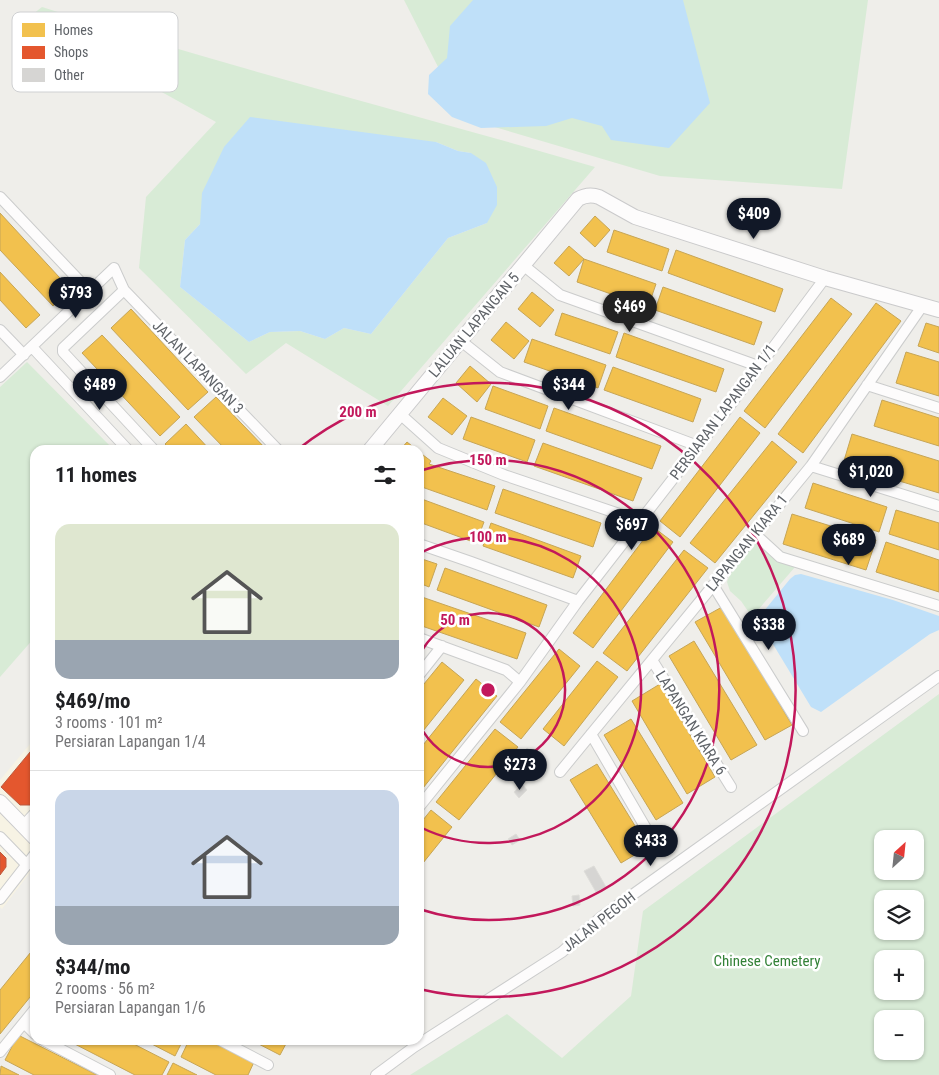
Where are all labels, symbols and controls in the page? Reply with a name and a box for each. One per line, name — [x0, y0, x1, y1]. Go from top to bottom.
legend — [12, 12, 178, 92]
text: Homes — [54, 22, 93, 38]
text: Shops — [54, 44, 88, 60]
text: Other — [54, 67, 84, 83]
pin: $409 — [724, 198, 784, 240]
text: $409 — [738, 204, 770, 223]
street label: LALUAN LAPANGAN 5 — [425, 269, 523, 381]
pin: $793 — [46, 276, 106, 319]
text: $793 — [60, 283, 92, 302]
pin: $469 — [600, 290, 660, 333]
text: $469 — [614, 297, 646, 316]
street label: JALAN LAPANGAN 3 — [149, 316, 247, 418]
street label: PERSIARAN LAPANGAN 1/1 — [666, 341, 780, 483]
pin: $489 — [70, 368, 130, 411]
pin: $344 — [539, 368, 599, 411]
text: $489 — [84, 375, 116, 394]
text: $344 — [553, 375, 585, 394]
text: 200 m — [339, 403, 377, 421]
text: 150 m — [469, 451, 507, 469]
pin: $1,020 — [830, 456, 912, 498]
icon: filters — [371, 461, 399, 489]
text: $1,020 — [849, 462, 893, 481]
text: 11 homes — [55, 463, 137, 487]
street label: LAPANGAN KIARA 1 — [702, 491, 792, 595]
pin: $697 — [602, 508, 662, 551]
text: $697 — [616, 515, 648, 534]
pin: $689 — [819, 524, 879, 566]
text: 100 m — [469, 528, 507, 546]
text: $689 — [833, 530, 865, 549]
icon: home — [182, 557, 272, 647]
pin: $338 — [739, 608, 799, 651]
text: 50 m — [440, 611, 470, 629]
text: $338 — [753, 615, 785, 634]
street label: LAPANGAN KIARA 6 — [652, 668, 730, 778]
centre of rings — [479, 681, 497, 699]
text: $469/mo — [55, 689, 130, 713]
text: 3 rooms · 101 m² — [55, 713, 163, 732]
text: Persiaran Lapangan 1/4 — [55, 732, 206, 751]
pin: $273 — [490, 748, 550, 791]
text: $273 — [504, 755, 536, 774]
icon: home — [182, 822, 272, 912]
pin: $433 — [621, 824, 681, 867]
north arrow — [874, 830, 924, 880]
map controls — [874, 830, 924, 1060]
text: $433 — [635, 831, 667, 850]
street label: JALAN PEGOH — [559, 888, 639, 956]
button: layers — [874, 890, 924, 940]
button: + — [874, 950, 924, 1000]
park label: Chinese Cemetery — [713, 952, 821, 970]
text: $344/mo — [55, 955, 130, 979]
text: 2 rooms · 56 m² — [55, 979, 155, 998]
text: Persiaran Lapangan 1/6 — [55, 998, 206, 1017]
button: − — [874, 1010, 924, 1060]

